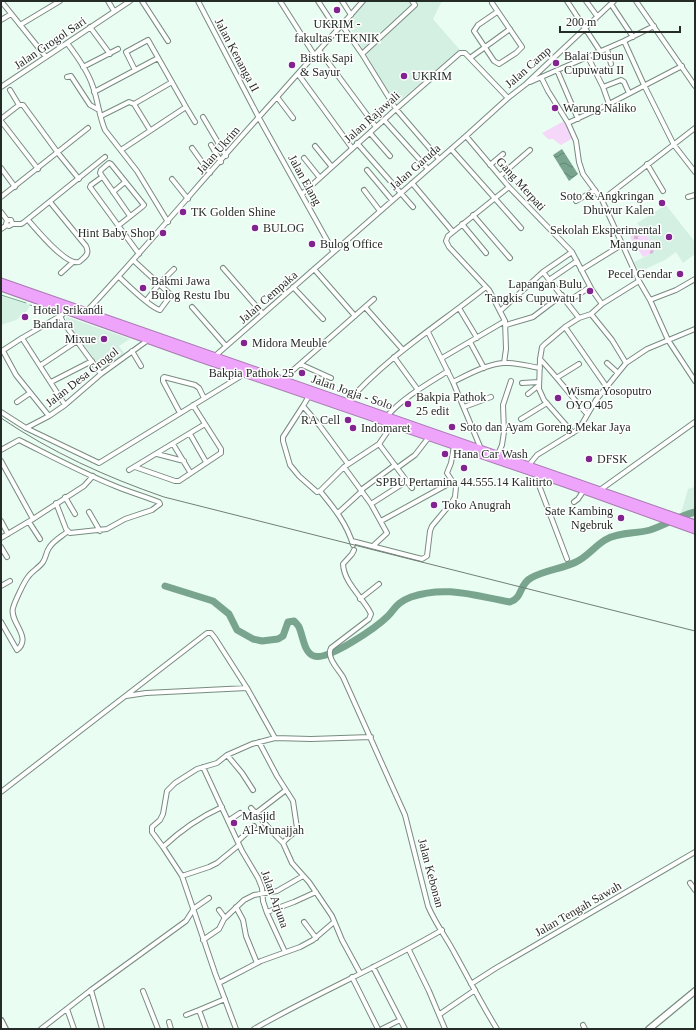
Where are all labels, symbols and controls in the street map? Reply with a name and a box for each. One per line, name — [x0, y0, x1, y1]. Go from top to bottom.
marker: UKRIM - fakultas TEKNIK — [332, 5, 342, 15]
scale bar — [560, 8, 680, 34]
street label: Jalan Grogol Sari — [11, 13, 89, 72]
text: 200 m — [566, 15, 597, 29]
street label: Jalan Kenanga II — [212, 16, 262, 94]
place label: UKRIM - fakultas TEKNIK — [294, 17, 380, 45]
street label: Jalan Camp — [502, 43, 554, 91]
place label: Balai Dusun Cupuwatu II — [564, 49, 624, 77]
place label: Bistik Sapi & Sayur — [300, 51, 354, 79]
marker: Balai Dusun Cupuwatu II — [551, 58, 561, 68]
marker: Bistik Sapi & Sayur — [287, 60, 297, 70]
place label: UKRIM — [412, 69, 452, 83]
marker: UKRIM — [399, 71, 409, 81]
street label: Jalan Rajawali — [341, 88, 403, 146]
place label: Warung Naliko — [563, 101, 636, 115]
marker: Warung Naliko — [550, 103, 560, 113]
street label: Jalan Ukrim — [193, 123, 243, 177]
street label: Jalan Garuda — [387, 141, 444, 193]
street label: Jalan Elang — [285, 152, 325, 208]
street label: Gang Merpati — [493, 154, 549, 214]
place label: Soto & Angkringan Dhuwur Kalen — [560, 189, 654, 217]
marker: Soto & Angkringan Dhuwur Kalen — [657, 198, 667, 208]
place label: TK Golden Shine — [191, 205, 276, 219]
marker: TK Golden Shine — [178, 207, 188, 217]
place label: BULOG — [263, 221, 305, 235]
marker: BULOG — [250, 223, 260, 233]
place label: Sekolah Eksperimental Mangunan — [550, 223, 662, 251]
place label: Hint Baby Shop — [78, 226, 155, 240]
marker: Hint Baby Shop — [158, 228, 168, 238]
marker: Sekolah Eksperimental Mangunan — [664, 232, 674, 242]
place label: Bulog Office — [320, 237, 383, 251]
marker: Bulog Office — [307, 239, 317, 249]
street label: Jalan Cempaka — [236, 267, 301, 326]
place label: Pecel Gendar — [608, 267, 672, 281]
marker: Pecel Gendar — [675, 269, 685, 279]
place label: Bakmi Jawa Bulog Restu Ibu — [151, 274, 230, 302]
place label: Lapangan Bulu Tangkis Cupuwatu I — [485, 277, 582, 305]
marker: Bakmi Jawa Bulog Restu Ibu — [138, 283, 148, 293]
marker: Lapangan Bulu Tangkis Cupuwatu I — [585, 286, 595, 296]
place label: Hotel Srikandi Bandara — [33, 303, 104, 331]
marker: Hotel Srikandi Bandara — [20, 312, 30, 322]
place label: Mixue — [65, 332, 96, 346]
marker: Mixue — [99, 334, 109, 344]
place label: Midora Meuble — [252, 336, 327, 350]
marker: Midora Meuble — [239, 338, 249, 348]
street label: Jalan Desa Grogol — [43, 344, 122, 410]
place label: Bakpia Pathok 25 — [209, 366, 294, 380]
marker: Bakpia Pathok 25 — [297, 368, 307, 378]
street label: Jalan Jogja - Solo — [310, 372, 394, 412]
place label: Wisma Yosoputro OYO 405 — [566, 384, 652, 412]
place label: Bakpia Pathok 25 edit — [416, 390, 486, 418]
marker: Wisma Yosoputro OYO 405 — [553, 393, 563, 403]
marker: Bakpia Pathok 25 edit — [403, 399, 413, 409]
place label: RA Cell — [301, 413, 341, 427]
marker: RA Cell — [343, 415, 353, 425]
place label: Soto dan Ayam Goreng Mekar Jaya — [460, 420, 631, 434]
place label: Indomaret — [361, 421, 411, 435]
marker: Soto dan Ayam Goreng Mekar Jaya — [447, 422, 457, 432]
marker: Indomaret — [348, 423, 358, 433]
place label: Hana Car Wash — [453, 447, 528, 461]
marker: Hana Car Wash — [440, 449, 450, 459]
place label: DFSK — [597, 452, 628, 466]
marker: DFSK — [584, 454, 594, 464]
marker: SPBU Pertamina 44.555.14 Kalitirto — [459, 463, 469, 473]
place label: SPBU Pertamina 44.555.14 Kalitirto — [376, 475, 552, 489]
place label: Toko Anugrah — [442, 498, 511, 512]
marker: Toko Anugrah — [429, 500, 439, 510]
place label: Sate Kambing Ngebruk — [545, 504, 613, 532]
marker: Sate Kambing Ngebruk — [616, 513, 626, 523]
place label: Masjid Al-Munajjah — [242, 809, 304, 837]
marker: Masjid Al-Munajjah — [229, 818, 239, 828]
street label: Jalan Kebonan — [415, 837, 447, 909]
street label: Jalan Arjuna — [258, 868, 292, 930]
street label: Jalan Tengah Sawah — [532, 879, 624, 939]

